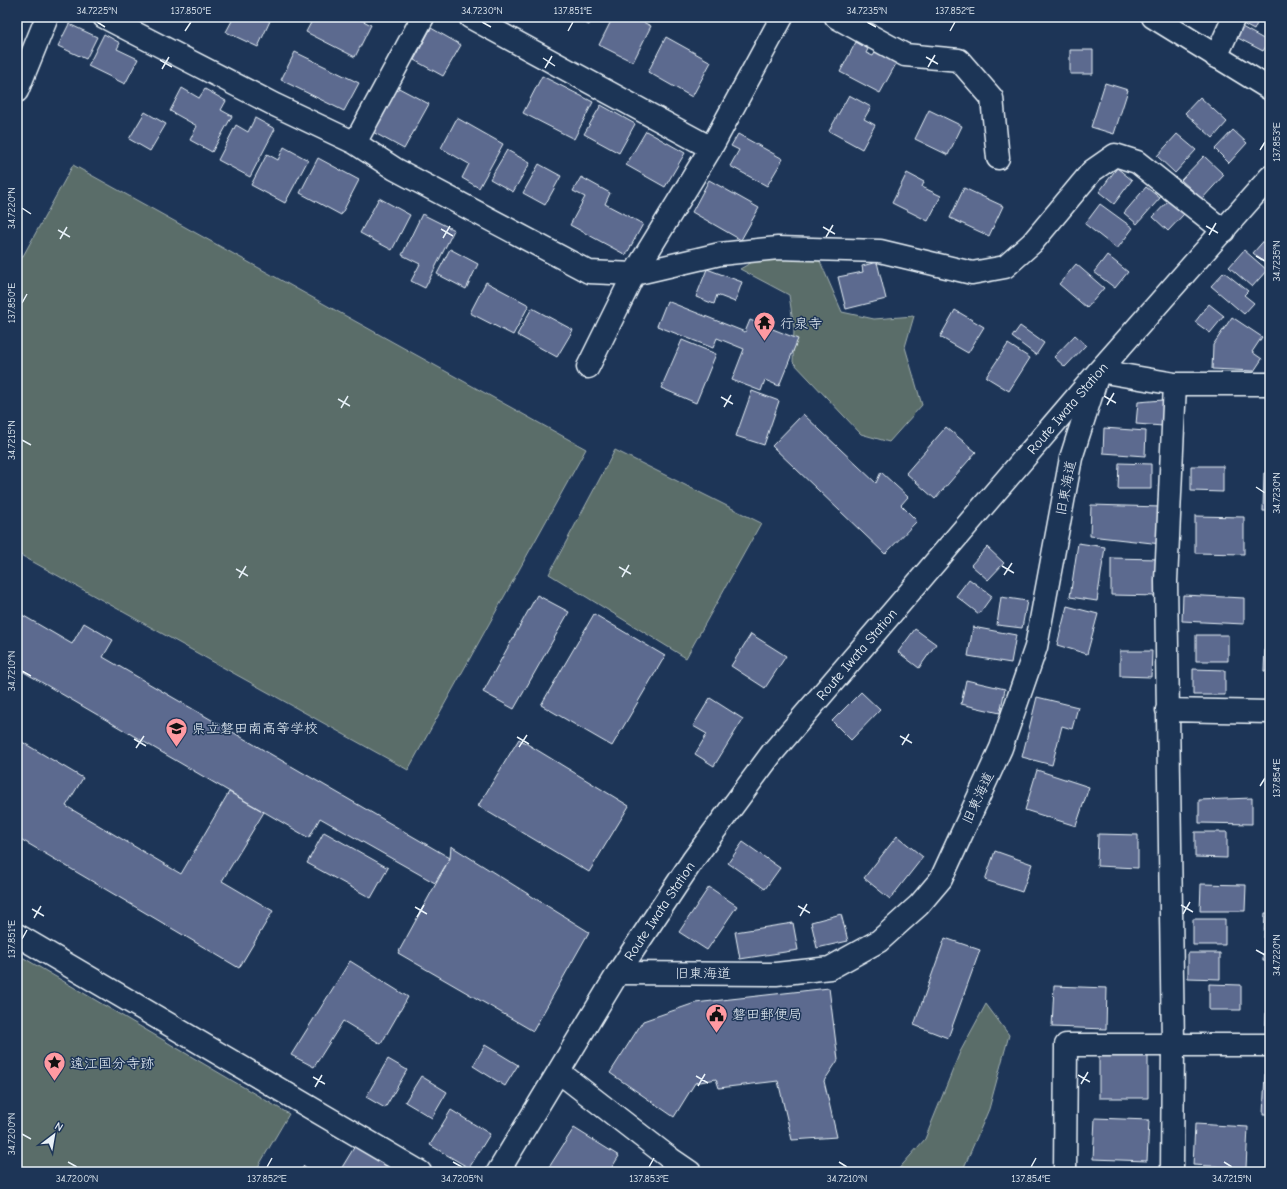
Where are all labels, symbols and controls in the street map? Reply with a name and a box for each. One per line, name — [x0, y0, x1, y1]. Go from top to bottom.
text: 34.7225°N — [76, 5, 118, 17]
text: 137.850°E — [171, 5, 211, 17]
text: 34.7230°N — [461, 5, 503, 17]
text: 137.851°E — [554, 5, 592, 17]
text: 34.7235°N — [847, 5, 887, 17]
text: 137.852°E — [935, 5, 975, 17]
text: 137.853°E — [1271, 122, 1283, 162]
text: 34.7220°N — [6, 187, 18, 229]
text: 34.7235°N — [1271, 241, 1283, 281]
text: 137.850°E — [6, 283, 18, 323]
temple icon: 行泉寺 — [751, 310, 777, 343]
place label: 行泉寺 — [780, 315, 822, 332]
street label: Route Iwata Station — [1023, 359, 1111, 457]
text: 34.7215°N — [6, 420, 18, 460]
street label: 旧東海道 — [1052, 459, 1080, 517]
text: 34.7230°N — [1271, 472, 1283, 514]
street label: Route Iwata Station — [813, 605, 901, 704]
text: 34.7210°N — [6, 651, 18, 691]
school or university icon: 県立磐田南高等学校 — [164, 715, 190, 748]
place label: 県立磐田南高等学校 — [192, 720, 318, 737]
text: 137.854°E — [1271, 758, 1283, 798]
street label: 旧東海道 — [958, 769, 998, 827]
street label: Route Iwata Station — [620, 858, 698, 964]
text: 137.851°E — [6, 920, 18, 958]
text: 34.7220°N — [1271, 934, 1283, 976]
street label: 旧東海道 — [675, 965, 731, 982]
public building icon: 磐田郵便局 — [704, 1001, 730, 1034]
place label: 磐田郵便局 — [732, 1006, 802, 1023]
place icon: 遠江国分寺跡 — [41, 1050, 67, 1083]
place label: 遠江国分寺跡 — [70, 1055, 154, 1072]
text: 34.7200°N — [6, 1113, 18, 1155]
north arrow — [34, 1115, 74, 1155]
text: N — [52, 1119, 65, 1134]
text: 34.7200°N — [56, 1173, 98, 1185]
text: 137.852°E — [247, 1173, 287, 1185]
text: 34.7205°N — [441, 1173, 483, 1185]
text: 137.853°E — [629, 1173, 669, 1185]
text: 34.7210°N — [827, 1173, 867, 1185]
text: 137.854°E — [1011, 1173, 1051, 1185]
text: 34.7215°N — [1212, 1173, 1252, 1185]

